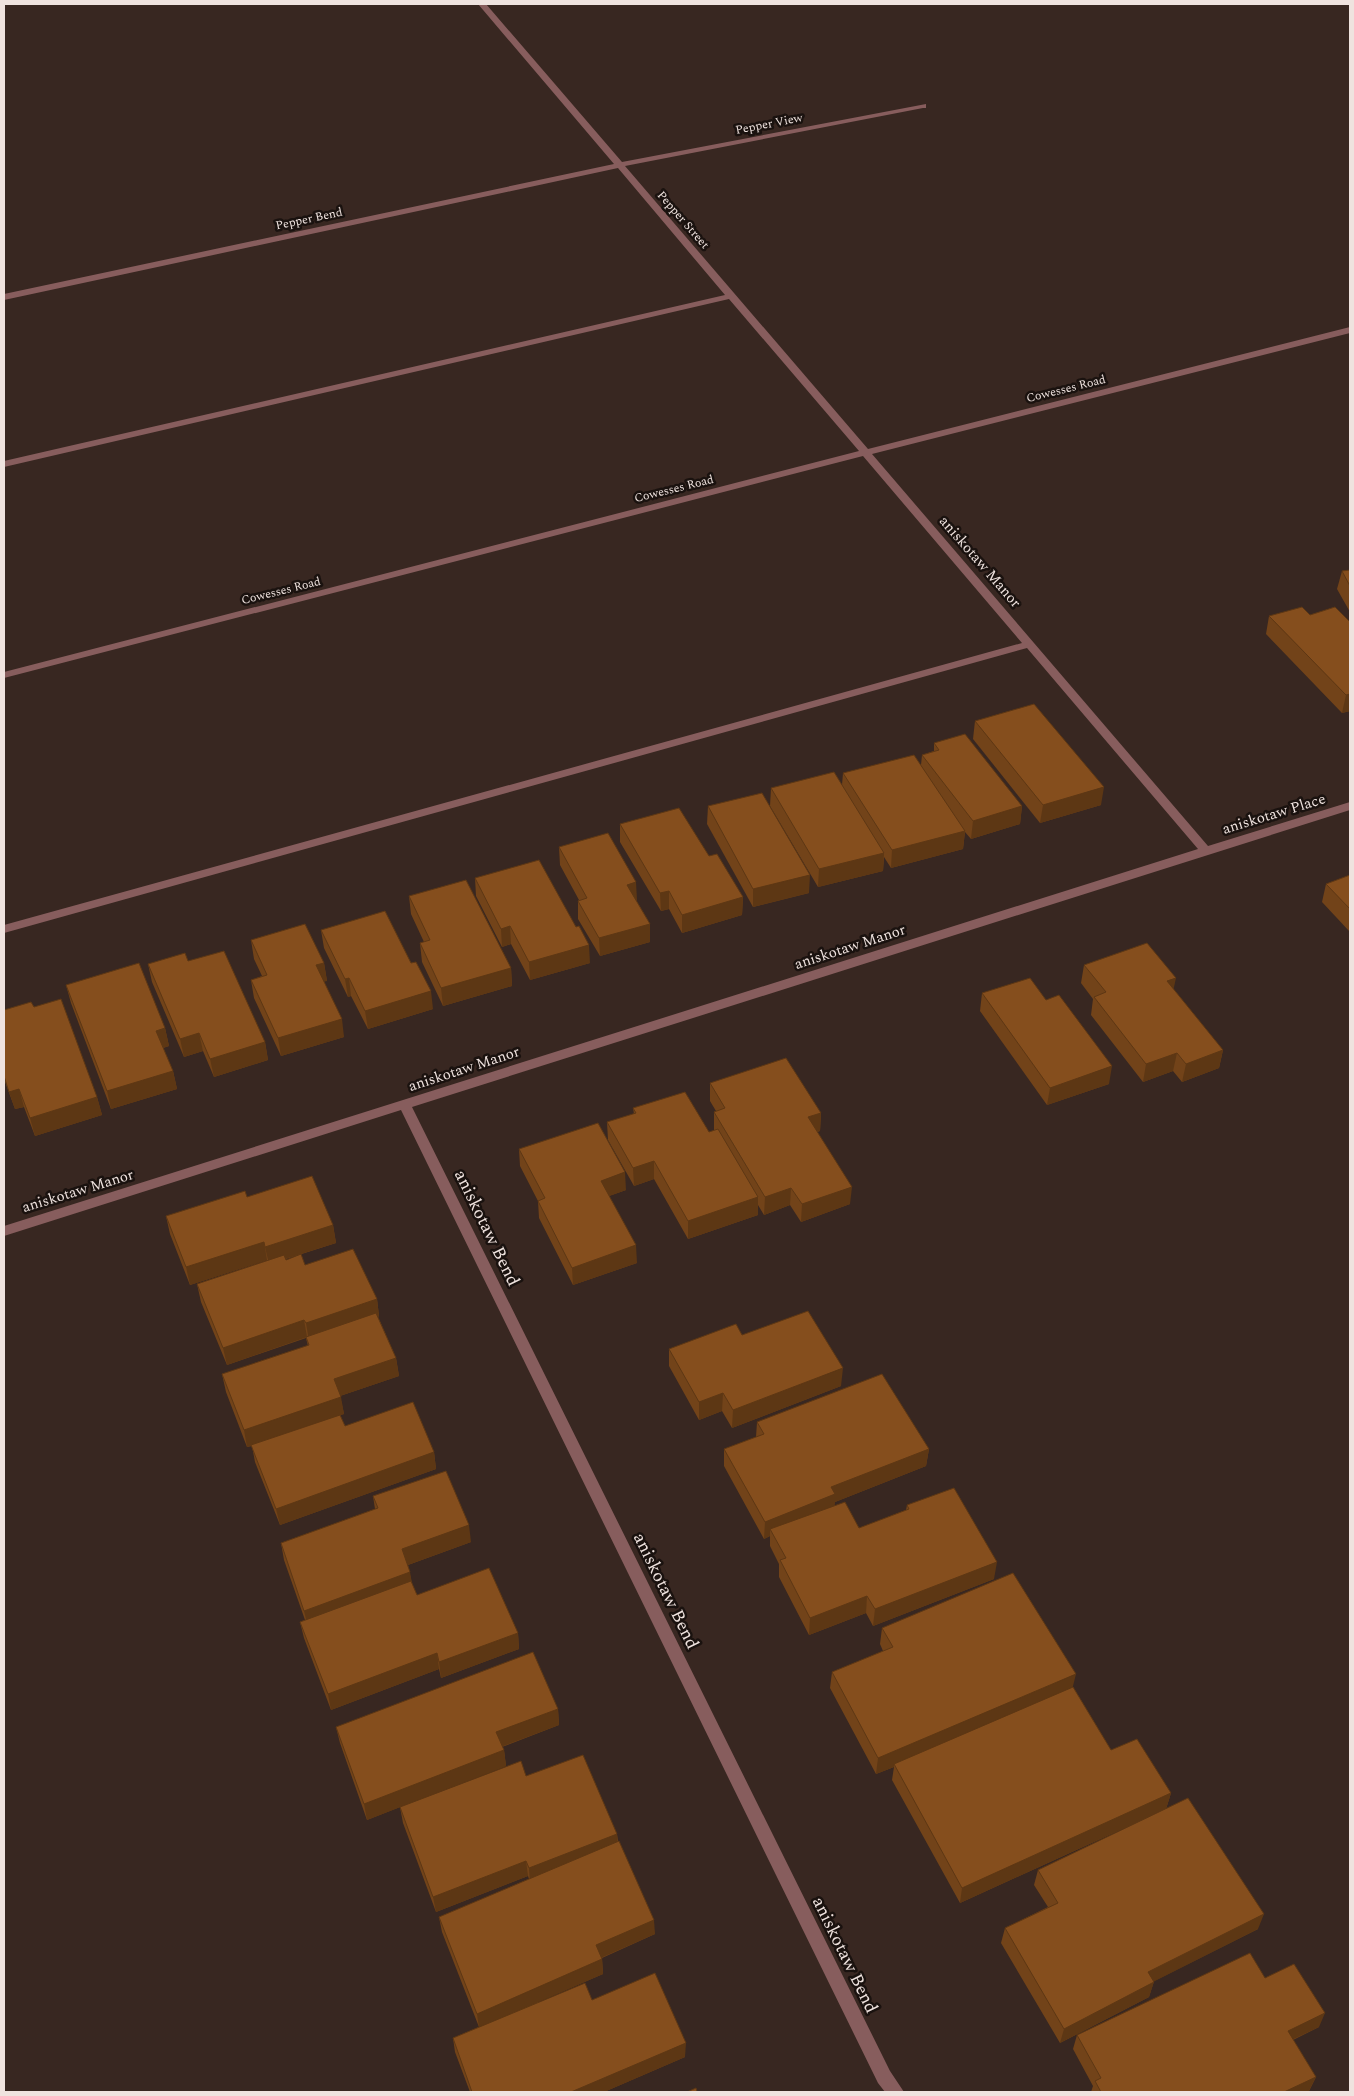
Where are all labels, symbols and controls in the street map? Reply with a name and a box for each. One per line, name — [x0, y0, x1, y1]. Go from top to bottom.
street label: Pepper View — [734, 108, 805, 140]
street label: Pepper Street — [652, 187, 714, 253]
street label: Pepper Bend — [274, 203, 345, 235]
street label: Cowesses Road — [1024, 370, 1108, 408]
street label: Cowesses Road — [632, 470, 716, 508]
street label: aniskotaw Manor — [933, 511, 1027, 613]
street label: Cowesses Road — [239, 572, 323, 610]
street label: aniskotaw Place — [1220, 787, 1328, 841]
street label: aniskotaw Manor — [792, 918, 909, 976]
street label: aniskotaw Manor — [406, 1040, 523, 1098]
street label: aniskotaw Manor — [19, 1163, 137, 1219]
street label: aniskotaw Bend — [447, 1165, 527, 1291]
street label: aniskotaw Bend — [626, 1528, 706, 1654]
street label: aniskotaw Bend — [805, 1892, 885, 2018]

